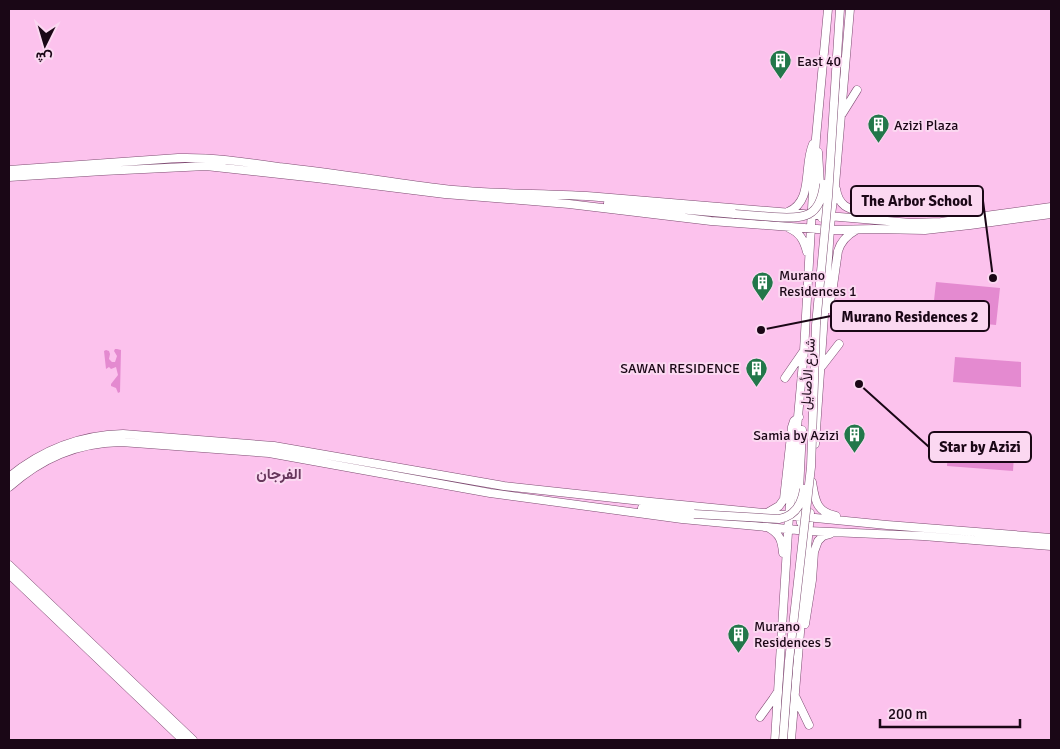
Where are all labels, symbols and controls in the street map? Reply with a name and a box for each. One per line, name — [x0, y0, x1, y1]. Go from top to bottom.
north arrow — [20, 20, 70, 70]
text: ش — [35, 48, 53, 67]
building icon: East 40 — [769, 49, 793, 80]
place label: East 40 — [797, 53, 841, 70]
building icon: Azizi Plaza — [866, 113, 890, 144]
place label: Azizi Plaza — [894, 117, 958, 134]
callout: The Arbor School — [851, 186, 983, 216]
text: The Arbor School — [861, 192, 973, 210]
place label: Murano Residences 1 — [779, 267, 857, 300]
building icon: Murano Residences 1 — [751, 271, 775, 302]
callout: Murano Residences 2 — [831, 301, 989, 331]
text: Murano Residences 2 — [841, 308, 979, 326]
street label: شارع الأصايل — [797, 337, 821, 411]
building icon: SAWAN RESIDENCE — [744, 356, 768, 387]
place label: SAWAN RESIDENCE — [620, 360, 740, 377]
building icon: Samia by Azizi — [843, 423, 867, 454]
place label: Samia by Azizi — [753, 427, 839, 444]
callout: Star by Azizi — [929, 432, 1031, 462]
text: Star by Azizi — [939, 438, 1021, 456]
district label: الفرجان — [256, 465, 302, 483]
place label: Murano Residences 5 — [754, 618, 832, 651]
building icon: Murano Residences 5 — [726, 622, 750, 653]
scale bar — [880, 696, 1020, 728]
text: 200 m — [888, 705, 928, 723]

